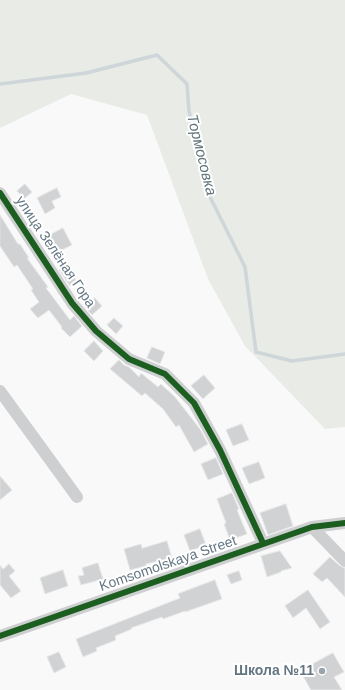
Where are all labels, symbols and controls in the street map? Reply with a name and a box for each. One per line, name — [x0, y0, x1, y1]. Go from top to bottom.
water label: Тормосовка — [182, 113, 220, 197]
street label: улица Зелёная Гора — [11, 193, 99, 311]
street label: Komsomolskaya Street — [97, 533, 239, 595]
place label: Школа №11 — [234, 663, 314, 679]
marker: Школа №11 — [317, 666, 327, 676]

